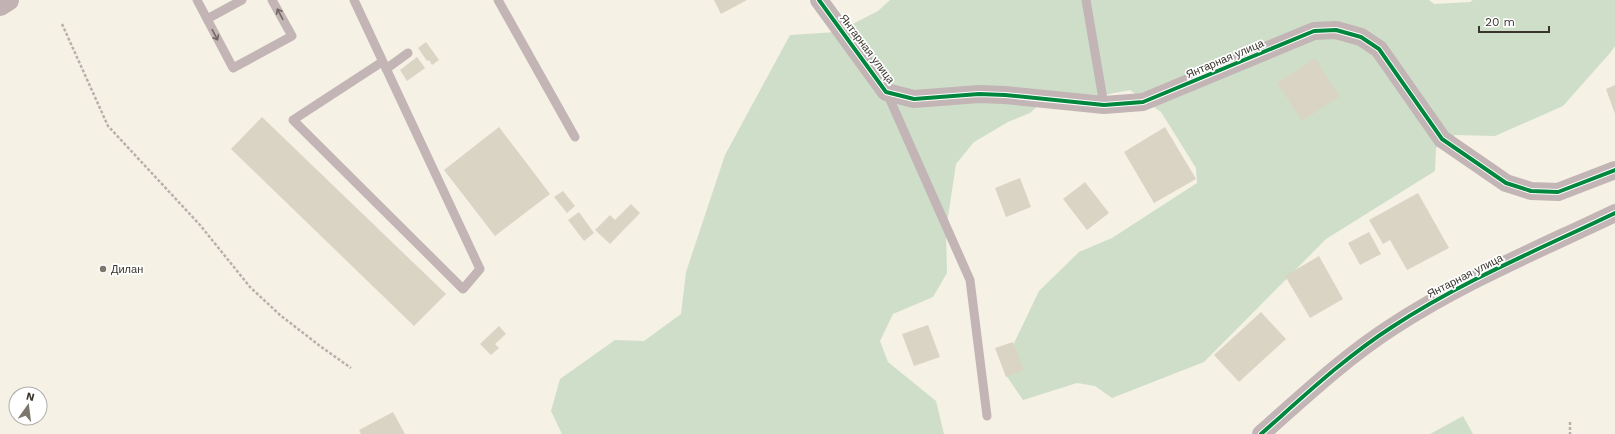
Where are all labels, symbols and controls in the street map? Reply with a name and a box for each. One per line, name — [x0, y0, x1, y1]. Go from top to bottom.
one-way arrow — [275, 8, 283, 20]
scale bar — [1479, 8, 1549, 34]
street label: Янтарная улица — [837, 12, 898, 87]
text: 20 m — [1485, 15, 1515, 29]
one-way arrow — [212, 28, 219, 40]
street label: Янтарная улица — [1184, 36, 1267, 81]
street label: Янтарная улица — [1425, 251, 1506, 301]
place label: Дилан — [111, 263, 143, 276]
marker: Дилан — [98, 264, 108, 274]
north arrow — [8, 386, 48, 426]
text: N — [25, 389, 36, 404]

